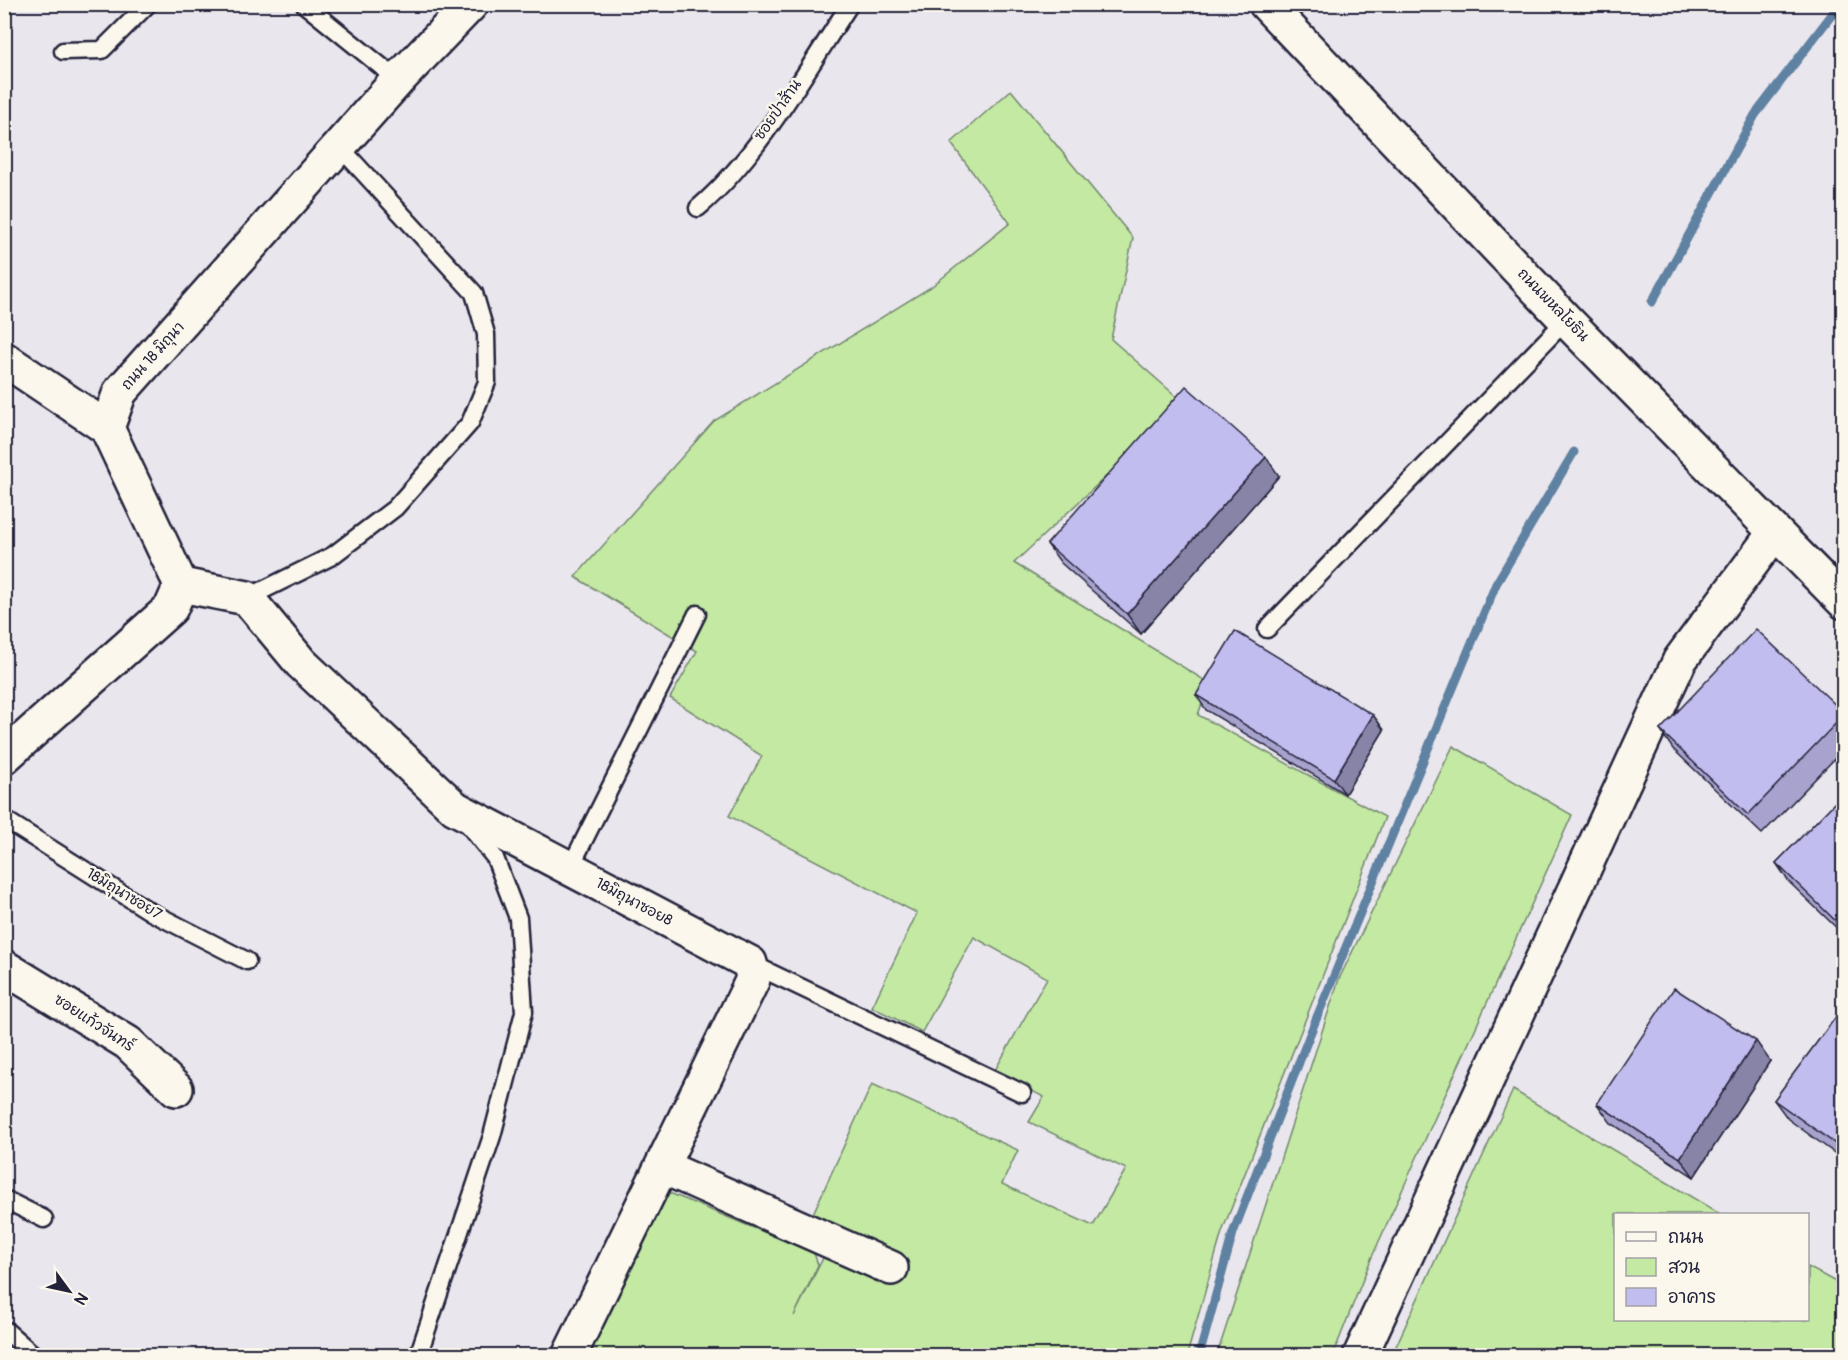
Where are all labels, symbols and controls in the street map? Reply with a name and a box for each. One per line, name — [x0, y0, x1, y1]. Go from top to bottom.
street label: ซอยป่าส้าน — [749, 75, 806, 144]
street label: ถนนพหลโยธิน — [1513, 264, 1593, 346]
street label: ถนน 18 มิถุนา — [117, 318, 189, 395]
street label: 18มิถุนาซอย7 — [82, 864, 165, 925]
street label: 18มิถุนาซอย8 — [592, 874, 676, 931]
street label: ซอยแก้วจันทร์ — [50, 989, 139, 1056]
legend — [1614, 1213, 1809, 1321]
text: ถนน — [1668, 1226, 1703, 1249]
text: สวน — [1668, 1256, 1700, 1279]
north arrow — [39, 1261, 99, 1321]
text: อาคาร — [1668, 1286, 1716, 1309]
text: N — [69, 1289, 92, 1309]

